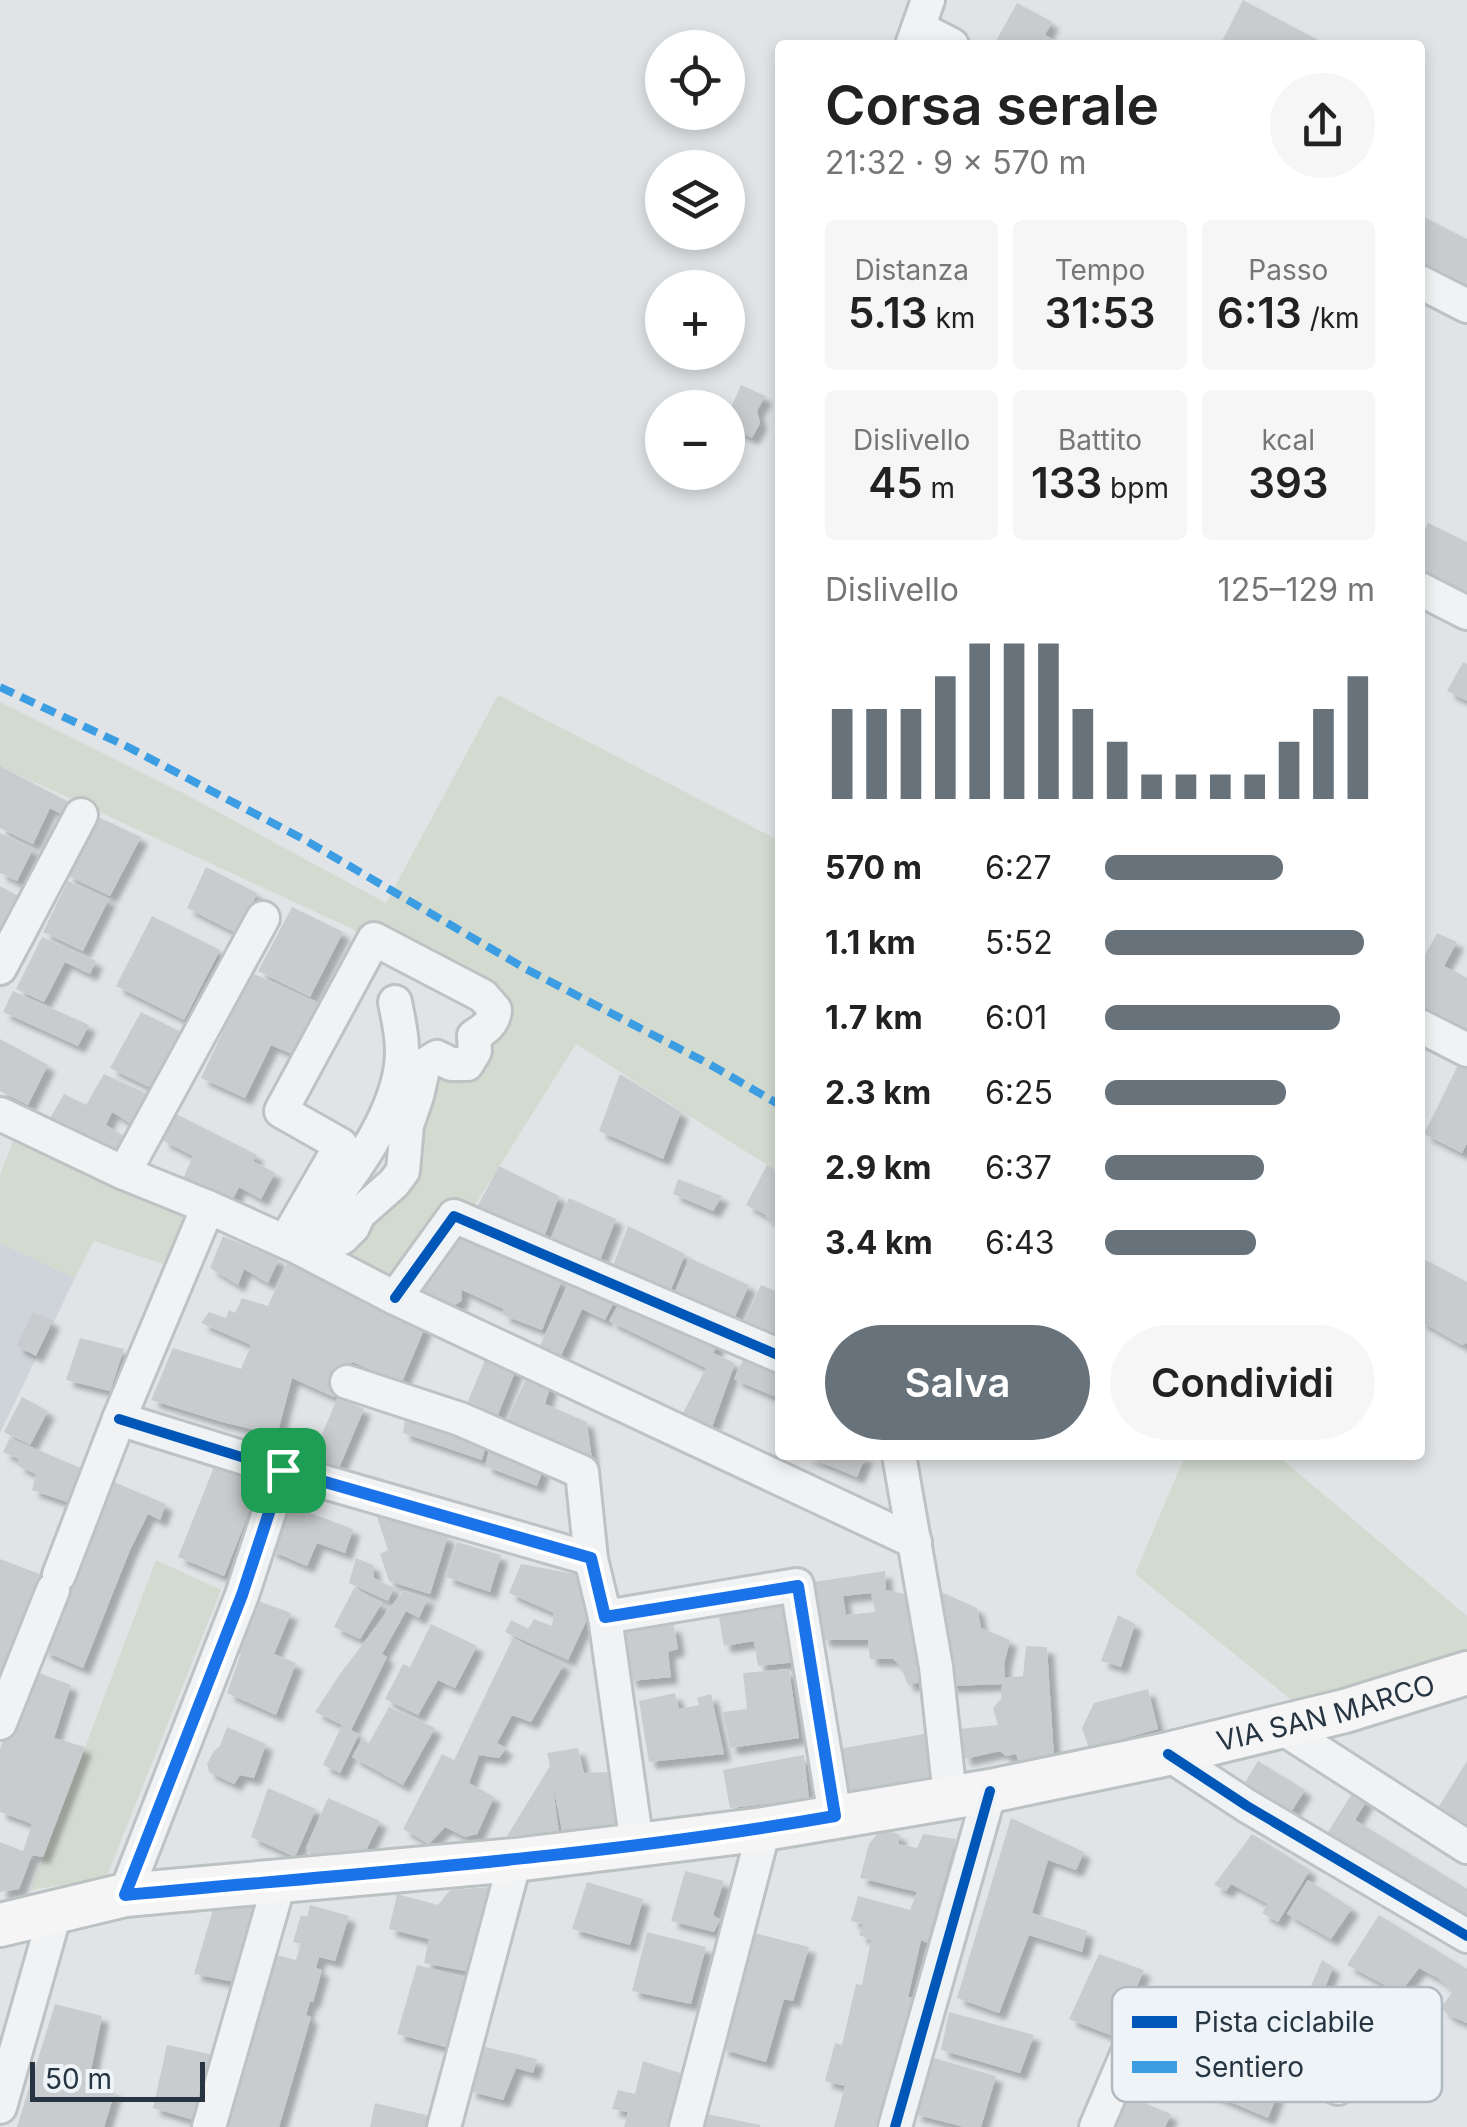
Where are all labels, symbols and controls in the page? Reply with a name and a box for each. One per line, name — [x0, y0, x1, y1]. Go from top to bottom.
map controls — [645, 30, 745, 490]
button: locate — [645, 30, 745, 130]
text: Corsa serale — [825, 72, 1159, 138]
button: share — [1270, 73, 1375, 178]
text: 21:32 · 9 × 570 m — [825, 143, 1087, 182]
button: layers — [645, 150, 745, 250]
text: Distanza — [854, 253, 969, 287]
text: Tempo — [1055, 253, 1145, 287]
text: Passo — [1248, 253, 1328, 287]
button: + — [645, 270, 745, 370]
text: 5.13 — [848, 287, 928, 338]
text: 31:53 — [1044, 287, 1156, 338]
text: 6:13 — [1217, 287, 1302, 338]
text: km — [928, 301, 975, 335]
text: /km — [1302, 301, 1360, 335]
button: − — [645, 390, 745, 490]
text: Dislivello — [853, 423, 970, 457]
text: Battito — [1058, 423, 1142, 457]
text: kcal — [1262, 423, 1315, 457]
text: 45 — [868, 457, 923, 508]
text: 133 — [1031, 457, 1102, 508]
text: 393 — [1248, 457, 1328, 508]
text: m — [923, 471, 955, 505]
text: bpm — [1102, 471, 1169, 505]
text: Dislivello — [825, 570, 959, 609]
text: 125–129 m — [1218, 570, 1375, 609]
text: 570 m — [825, 848, 922, 887]
text: 6:27 — [985, 848, 1052, 887]
text: 1.1 km — [825, 923, 916, 962]
text: 5:52 — [985, 923, 1053, 962]
text: 1.7 km — [825, 998, 923, 1037]
text: 6:01 — [985, 998, 1047, 1037]
text: 2.3 km — [825, 1073, 931, 1112]
text: 6:25 — [985, 1073, 1053, 1112]
text: 2.9 km — [825, 1148, 932, 1187]
text: 6:37 — [985, 1148, 1052, 1187]
text: 3.4 km — [825, 1223, 933, 1262]
text: 6:43 — [985, 1223, 1055, 1262]
button: Salva — [825, 1325, 1090, 1440]
button: Condividi — [1110, 1325, 1375, 1440]
pin — [241, 1428, 326, 1513]
icon: arrive — [256, 1443, 311, 1498]
street label: VIA SAN MARCO — [1213, 1667, 1439, 1759]
legend — [1112, 1987, 1442, 2102]
text: Pista ciclabile — [1194, 2005, 1375, 2039]
text: Sentiero — [1194, 2050, 1304, 2084]
scale bar — [30, 2057, 205, 2102]
text: 50 m — [45, 2062, 112, 2096]

